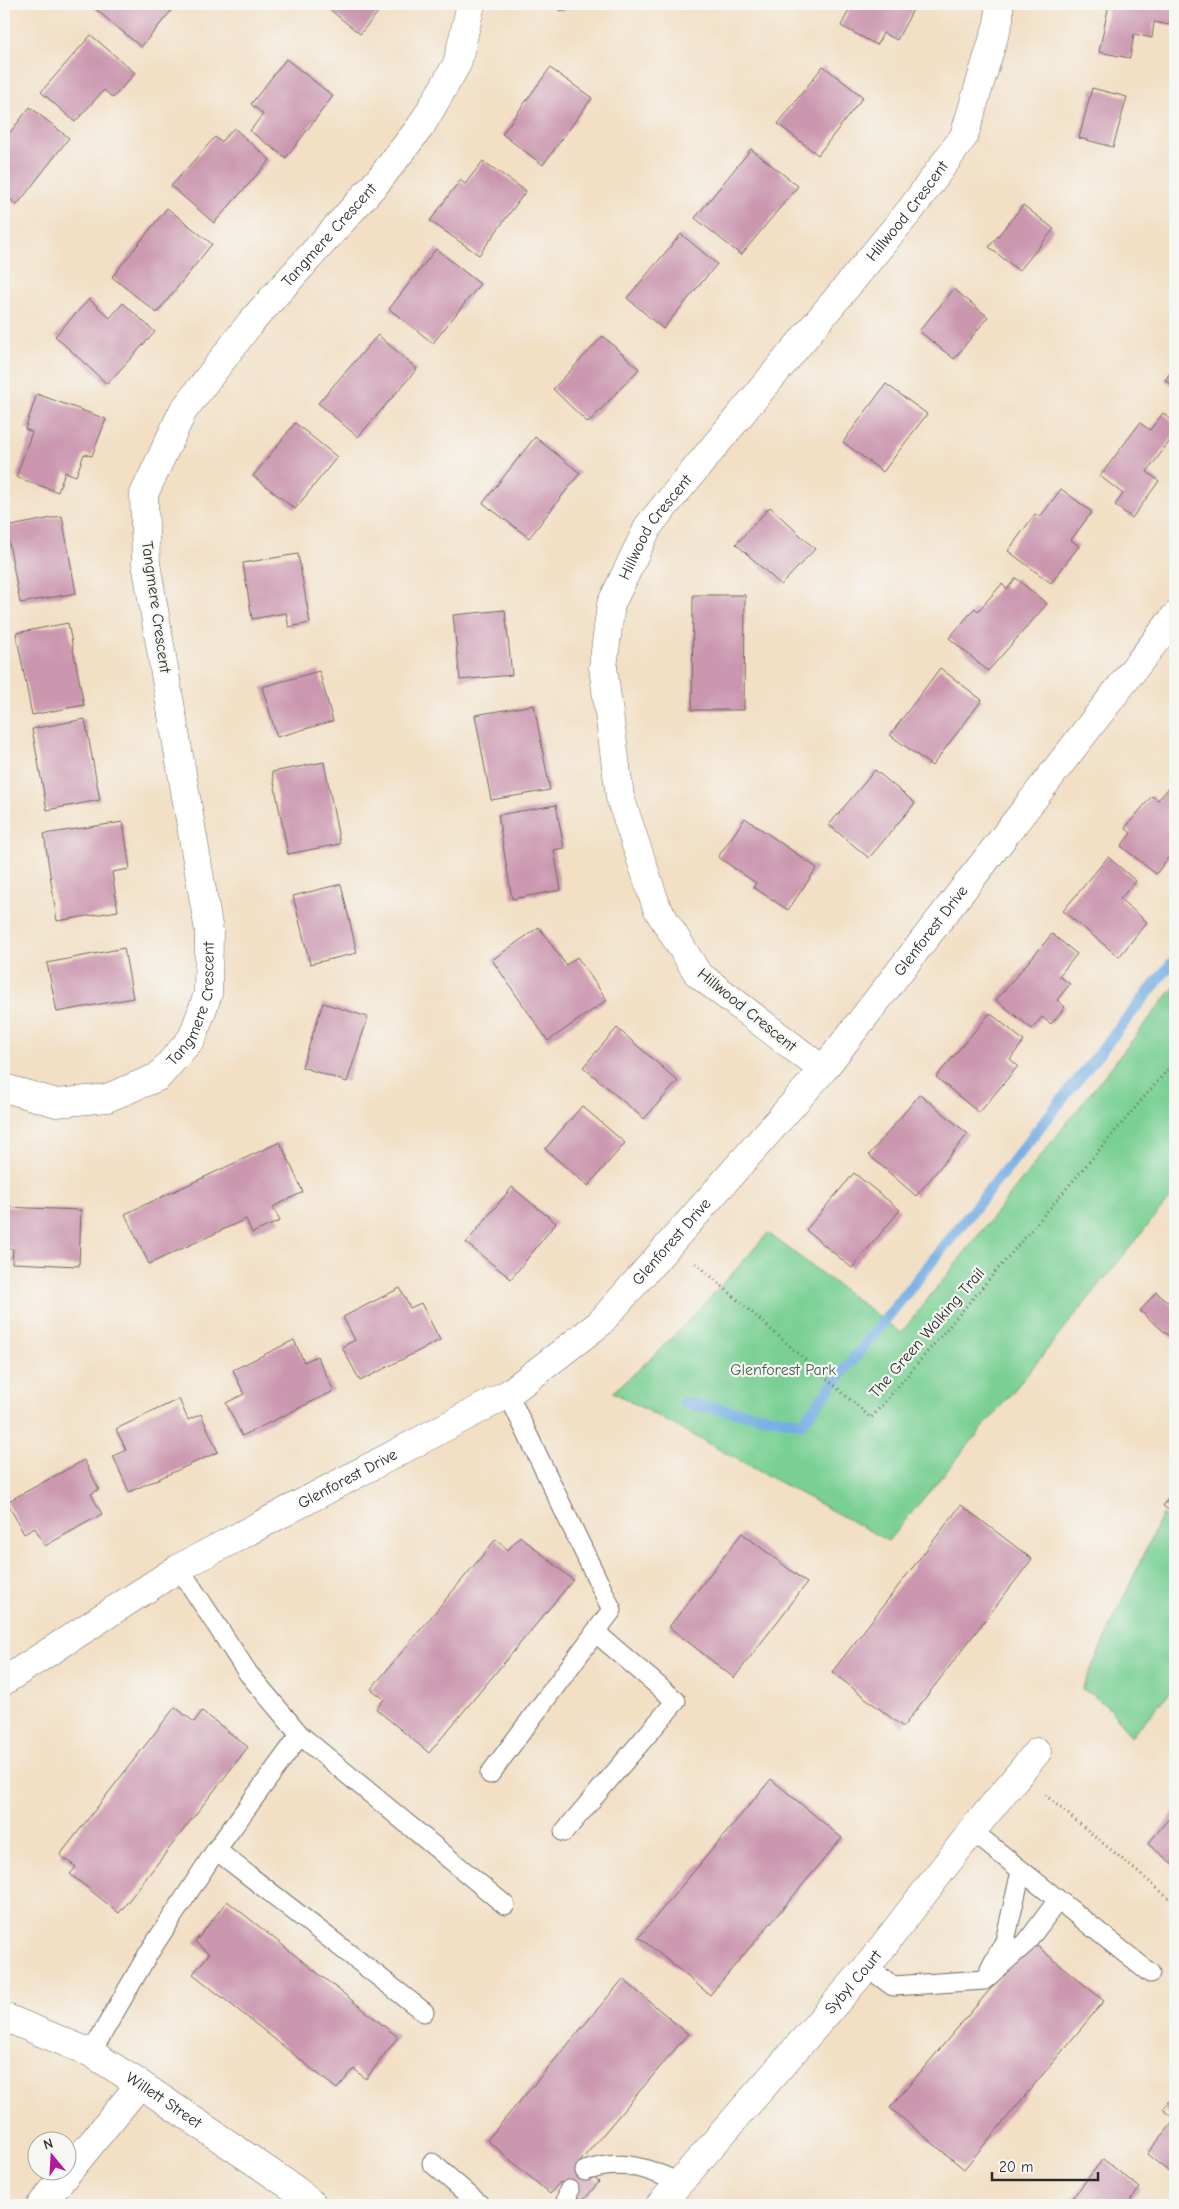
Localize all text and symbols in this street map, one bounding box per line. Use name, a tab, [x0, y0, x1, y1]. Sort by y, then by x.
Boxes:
street label: Hillwood Crescent	[863, 157, 952, 265]
street label: Tangmere Crescent	[278, 179, 381, 291]
street label: Hillwood Crescent	[615, 471, 696, 583]
street label: Tangmere Crescent	[138, 540, 174, 674]
street label: Glenforest Drive	[890, 882, 972, 980]
street label: Tangmere Crescent	[163, 941, 218, 1069]
street label: Hillwood Crescent	[694, 965, 800, 1056]
street label: Glenforest Drive	[629, 1195, 715, 1289]
street label: The Green Walking Trail	[866, 1264, 988, 1402]
park label: Glenforest Park	[730, 1361, 836, 1379]
street label: Glenforest Drive	[295, 1445, 400, 1512]
street label: Sybyl Court	[821, 1946, 886, 2018]
street label: Willett Street	[123, 2069, 205, 2132]
north arrow	[28, 2132, 78, 2182]
text: N	[41, 2135, 55, 2154]
scale bar	[992, 2149, 1098, 2181]
text: 20 m	[999, 2158, 1033, 2176]

